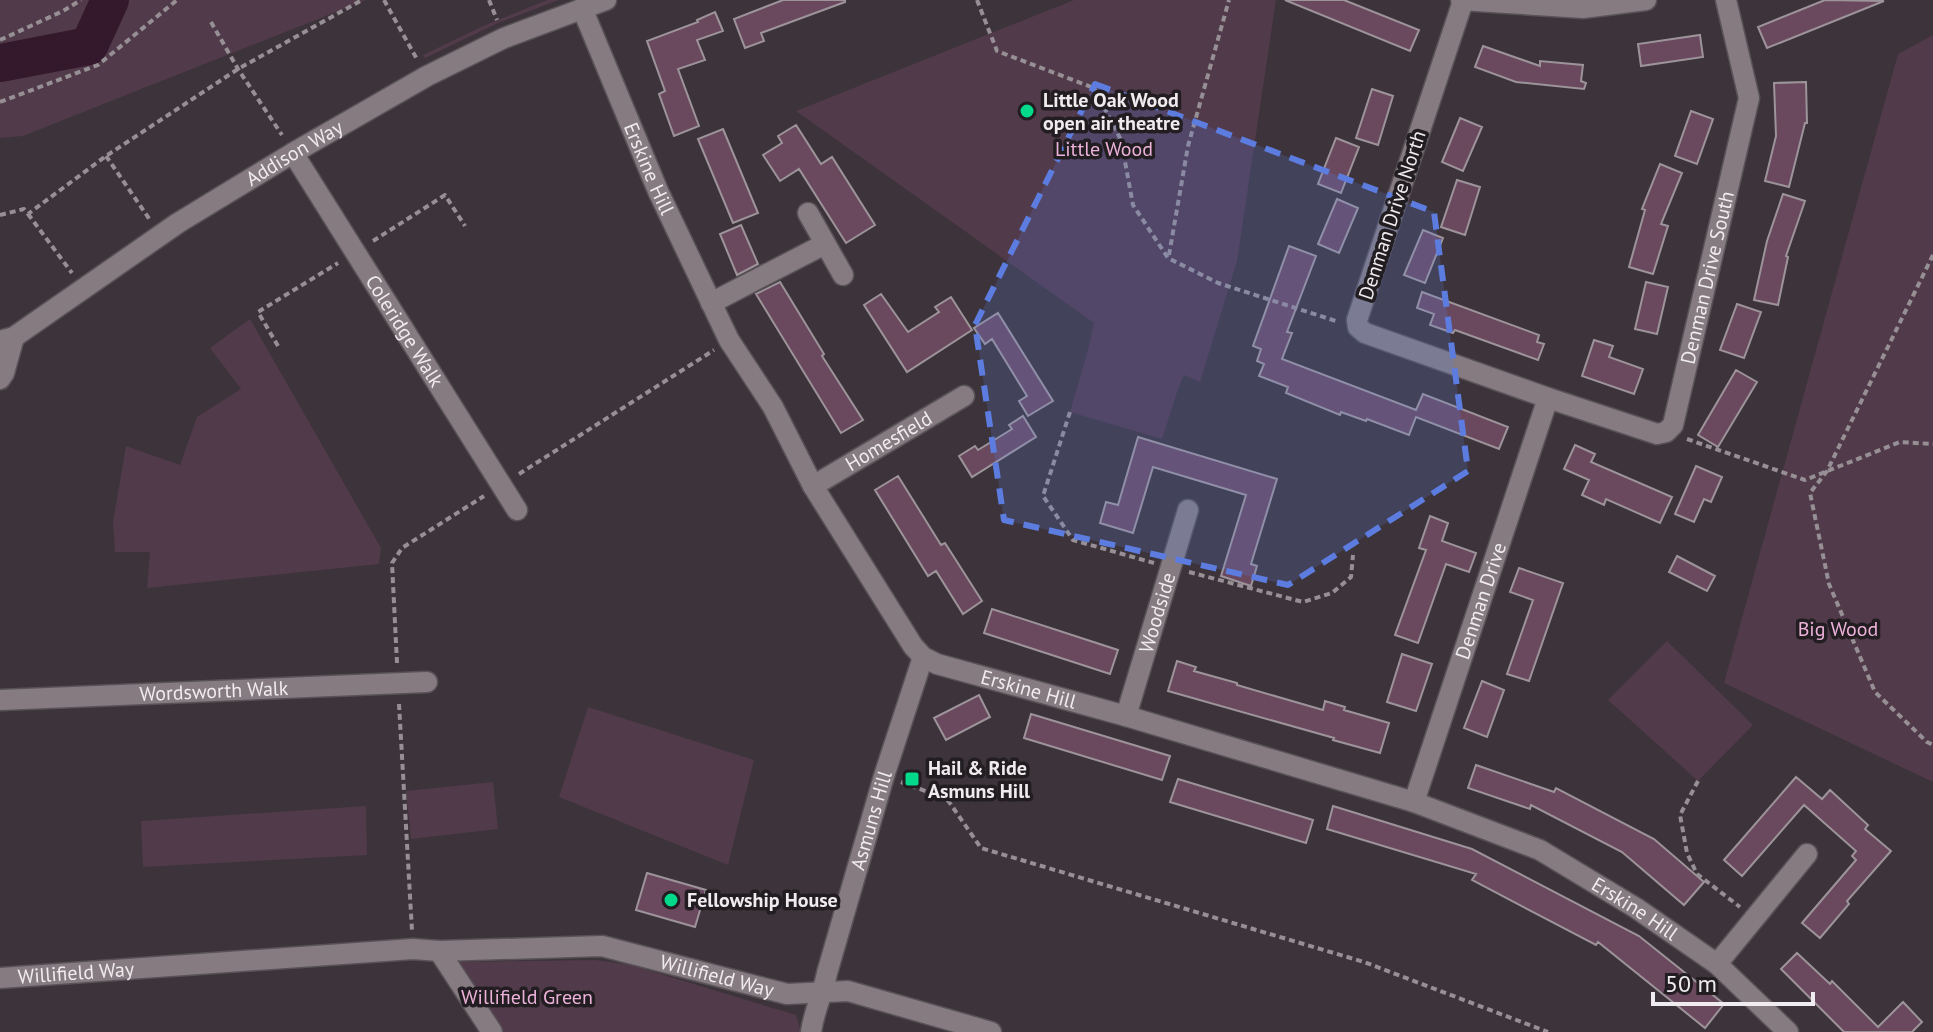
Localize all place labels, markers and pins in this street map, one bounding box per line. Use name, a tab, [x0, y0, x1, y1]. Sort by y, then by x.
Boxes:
place label: Little Oak Wood open air theatre	[1043, 87, 1180, 136]
marker: Little Oak Wood open air theatre	[1018, 102, 1036, 120]
place label: Hail & Ride Asmuns Hill	[928, 755, 1030, 804]
marker: Hail & Ride Asmuns Hill	[903, 770, 921, 788]
place label: Fellowship House	[687, 887, 838, 913]
marker: Fellowship House	[662, 891, 680, 909]

